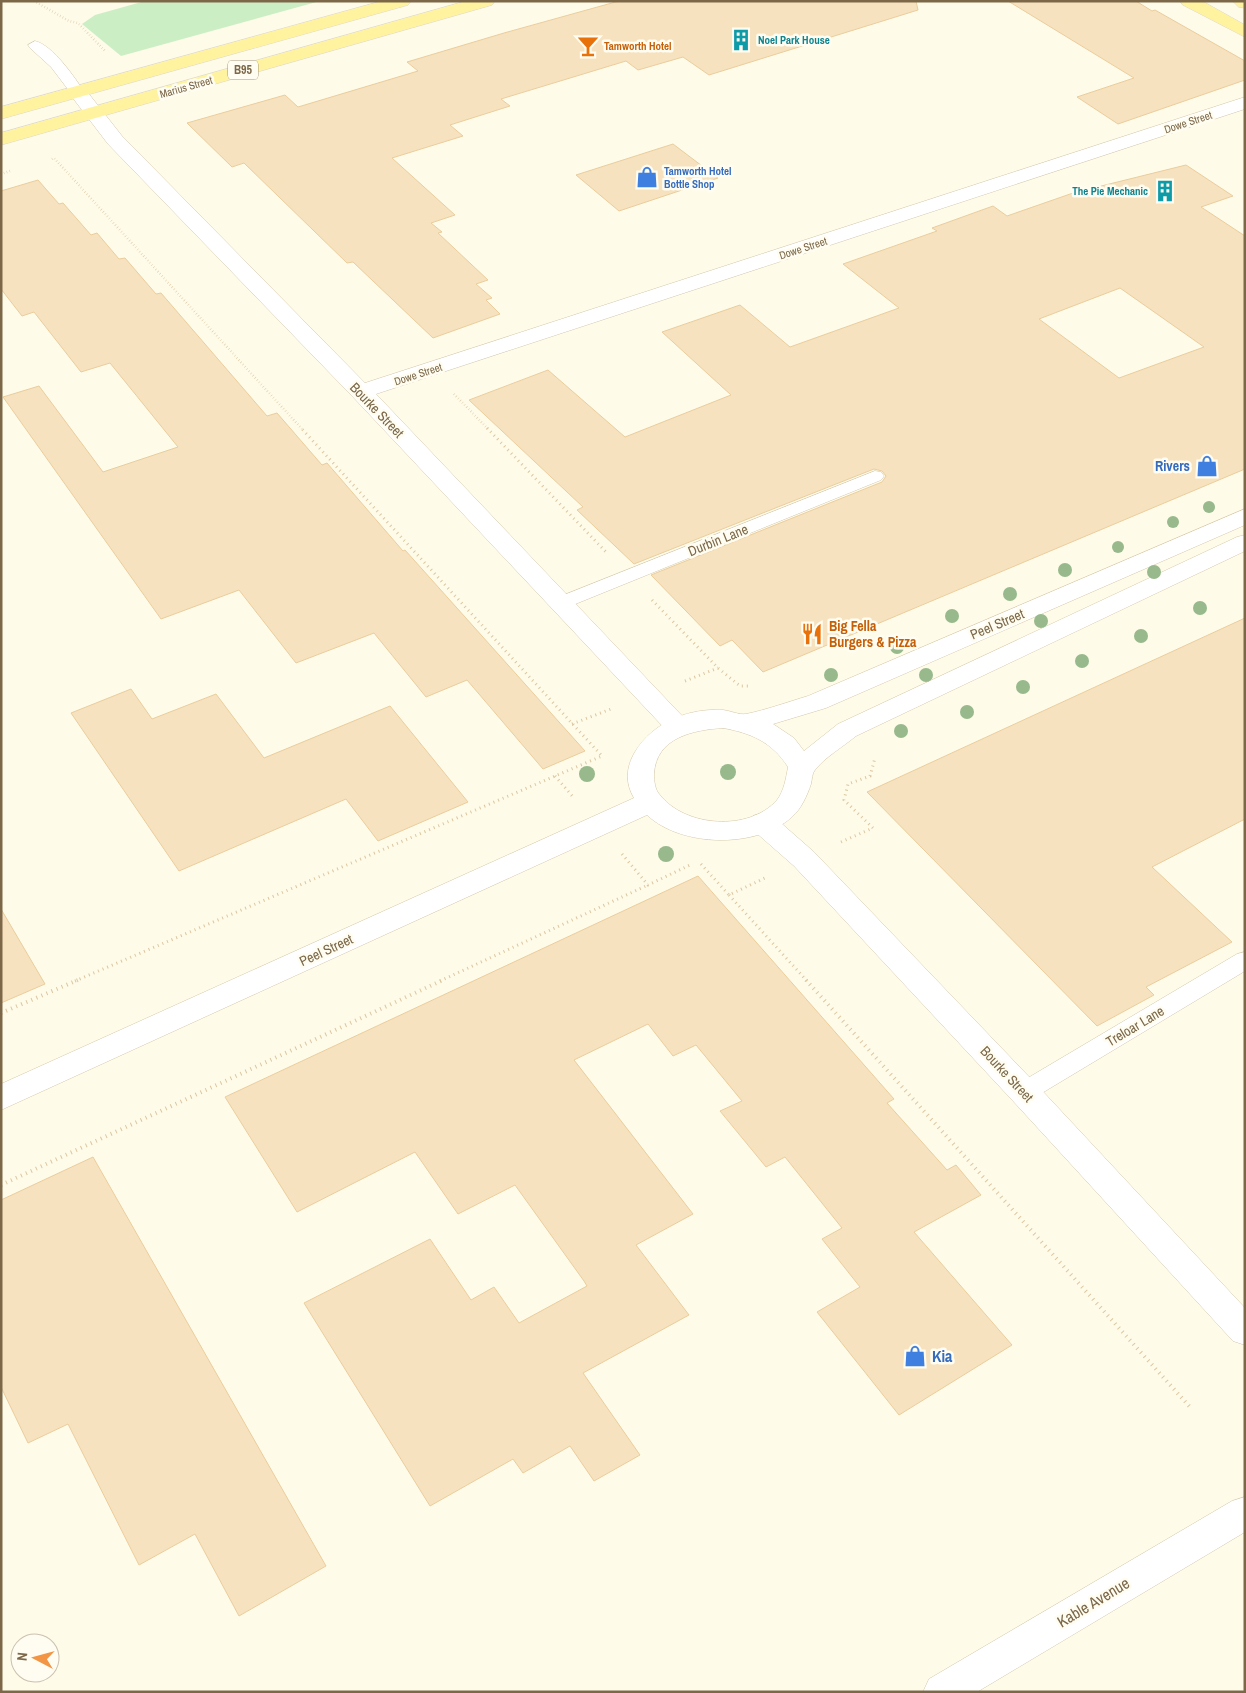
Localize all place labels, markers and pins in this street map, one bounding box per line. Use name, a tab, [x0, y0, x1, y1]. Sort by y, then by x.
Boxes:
building icon: Noel Park House	[728, 27, 754, 53]
bar icon: Tamworth Hotel	[575, 33, 601, 59]
place label: Noel Park House	[758, 33, 830, 47]
place label: Tamworth Hotel	[604, 39, 672, 53]
shop icon: Tamworth Hotel Bottle Shop	[634, 164, 660, 190]
place label: Tamworth Hotel Bottle Shop	[664, 164, 732, 191]
building icon: The Pie Mechanic	[1152, 178, 1178, 204]
place label: The Pie Mechanic	[1072, 184, 1148, 198]
shop icon: Rivers	[1194, 453, 1220, 479]
place label: Rivers	[1155, 457, 1190, 475]
place label: Big Fella Burgers & Pizza	[829, 617, 917, 651]
restaurant icon: Big Fella Burgers & Pizza	[799, 621, 825, 647]
shop icon: Kia	[902, 1343, 928, 1369]
place label: Kia	[932, 1345, 953, 1367]

